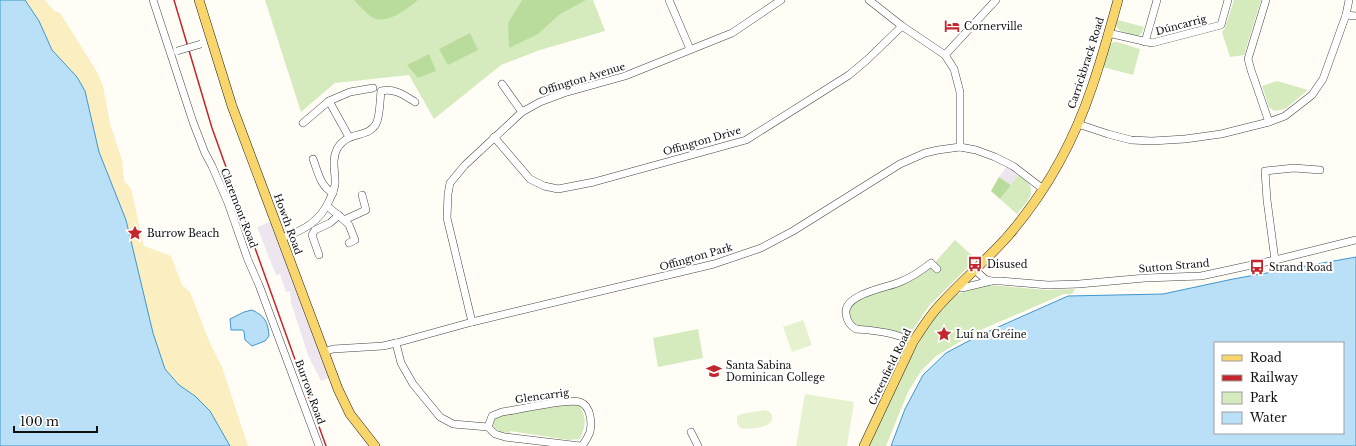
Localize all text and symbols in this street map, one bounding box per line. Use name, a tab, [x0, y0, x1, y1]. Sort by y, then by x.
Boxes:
street label: Dúncarrig	[1154, 12, 1209, 38]
street label: Carrickbrack Road	[1065, 15, 1107, 111]
hotel icon: Cornerville	[943, 17, 961, 35]
place label: Cornerville	[964, 20, 1023, 33]
street label: Offington Avenue	[537, 60, 627, 98]
street label: Offington Drive	[661, 124, 743, 158]
street label: Claremont Road	[218, 166, 260, 250]
street label: Howth Road	[271, 192, 305, 257]
place icon: Burrow Beach	[126, 224, 144, 242]
place label: Burrow Beach	[147, 227, 219, 240]
street label: Offington Park	[658, 240, 735, 274]
bus stop icon: Disused	[966, 255, 984, 273]
street label: Sutton Strand	[1138, 256, 1210, 276]
place label: Disused	[987, 258, 1028, 271]
bus stop icon: Strand Road	[1248, 258, 1266, 276]
place label: Strand Road	[1269, 261, 1333, 274]
place icon: Luí na Gréine	[935, 325, 953, 343]
street label: Greenfield Road	[866, 326, 914, 407]
place label: Luí na Gréine	[956, 328, 1027, 341]
legend	[1214, 342, 1344, 434]
text: Road	[1250, 350, 1282, 365]
street label: Burrow Road	[292, 358, 328, 426]
place label: Santa Sabina Dominican College	[726, 359, 825, 384]
school or university icon: Santa Sabina Dominican College	[705, 362, 723, 380]
text: Railway	[1250, 370, 1299, 385]
street label: Glencarrig	[514, 386, 571, 406]
text: Park	[1250, 390, 1278, 405]
scale bar	[14, 408, 97, 434]
text: Water	[1249, 410, 1287, 425]
text: 100 m	[20, 414, 59, 429]

